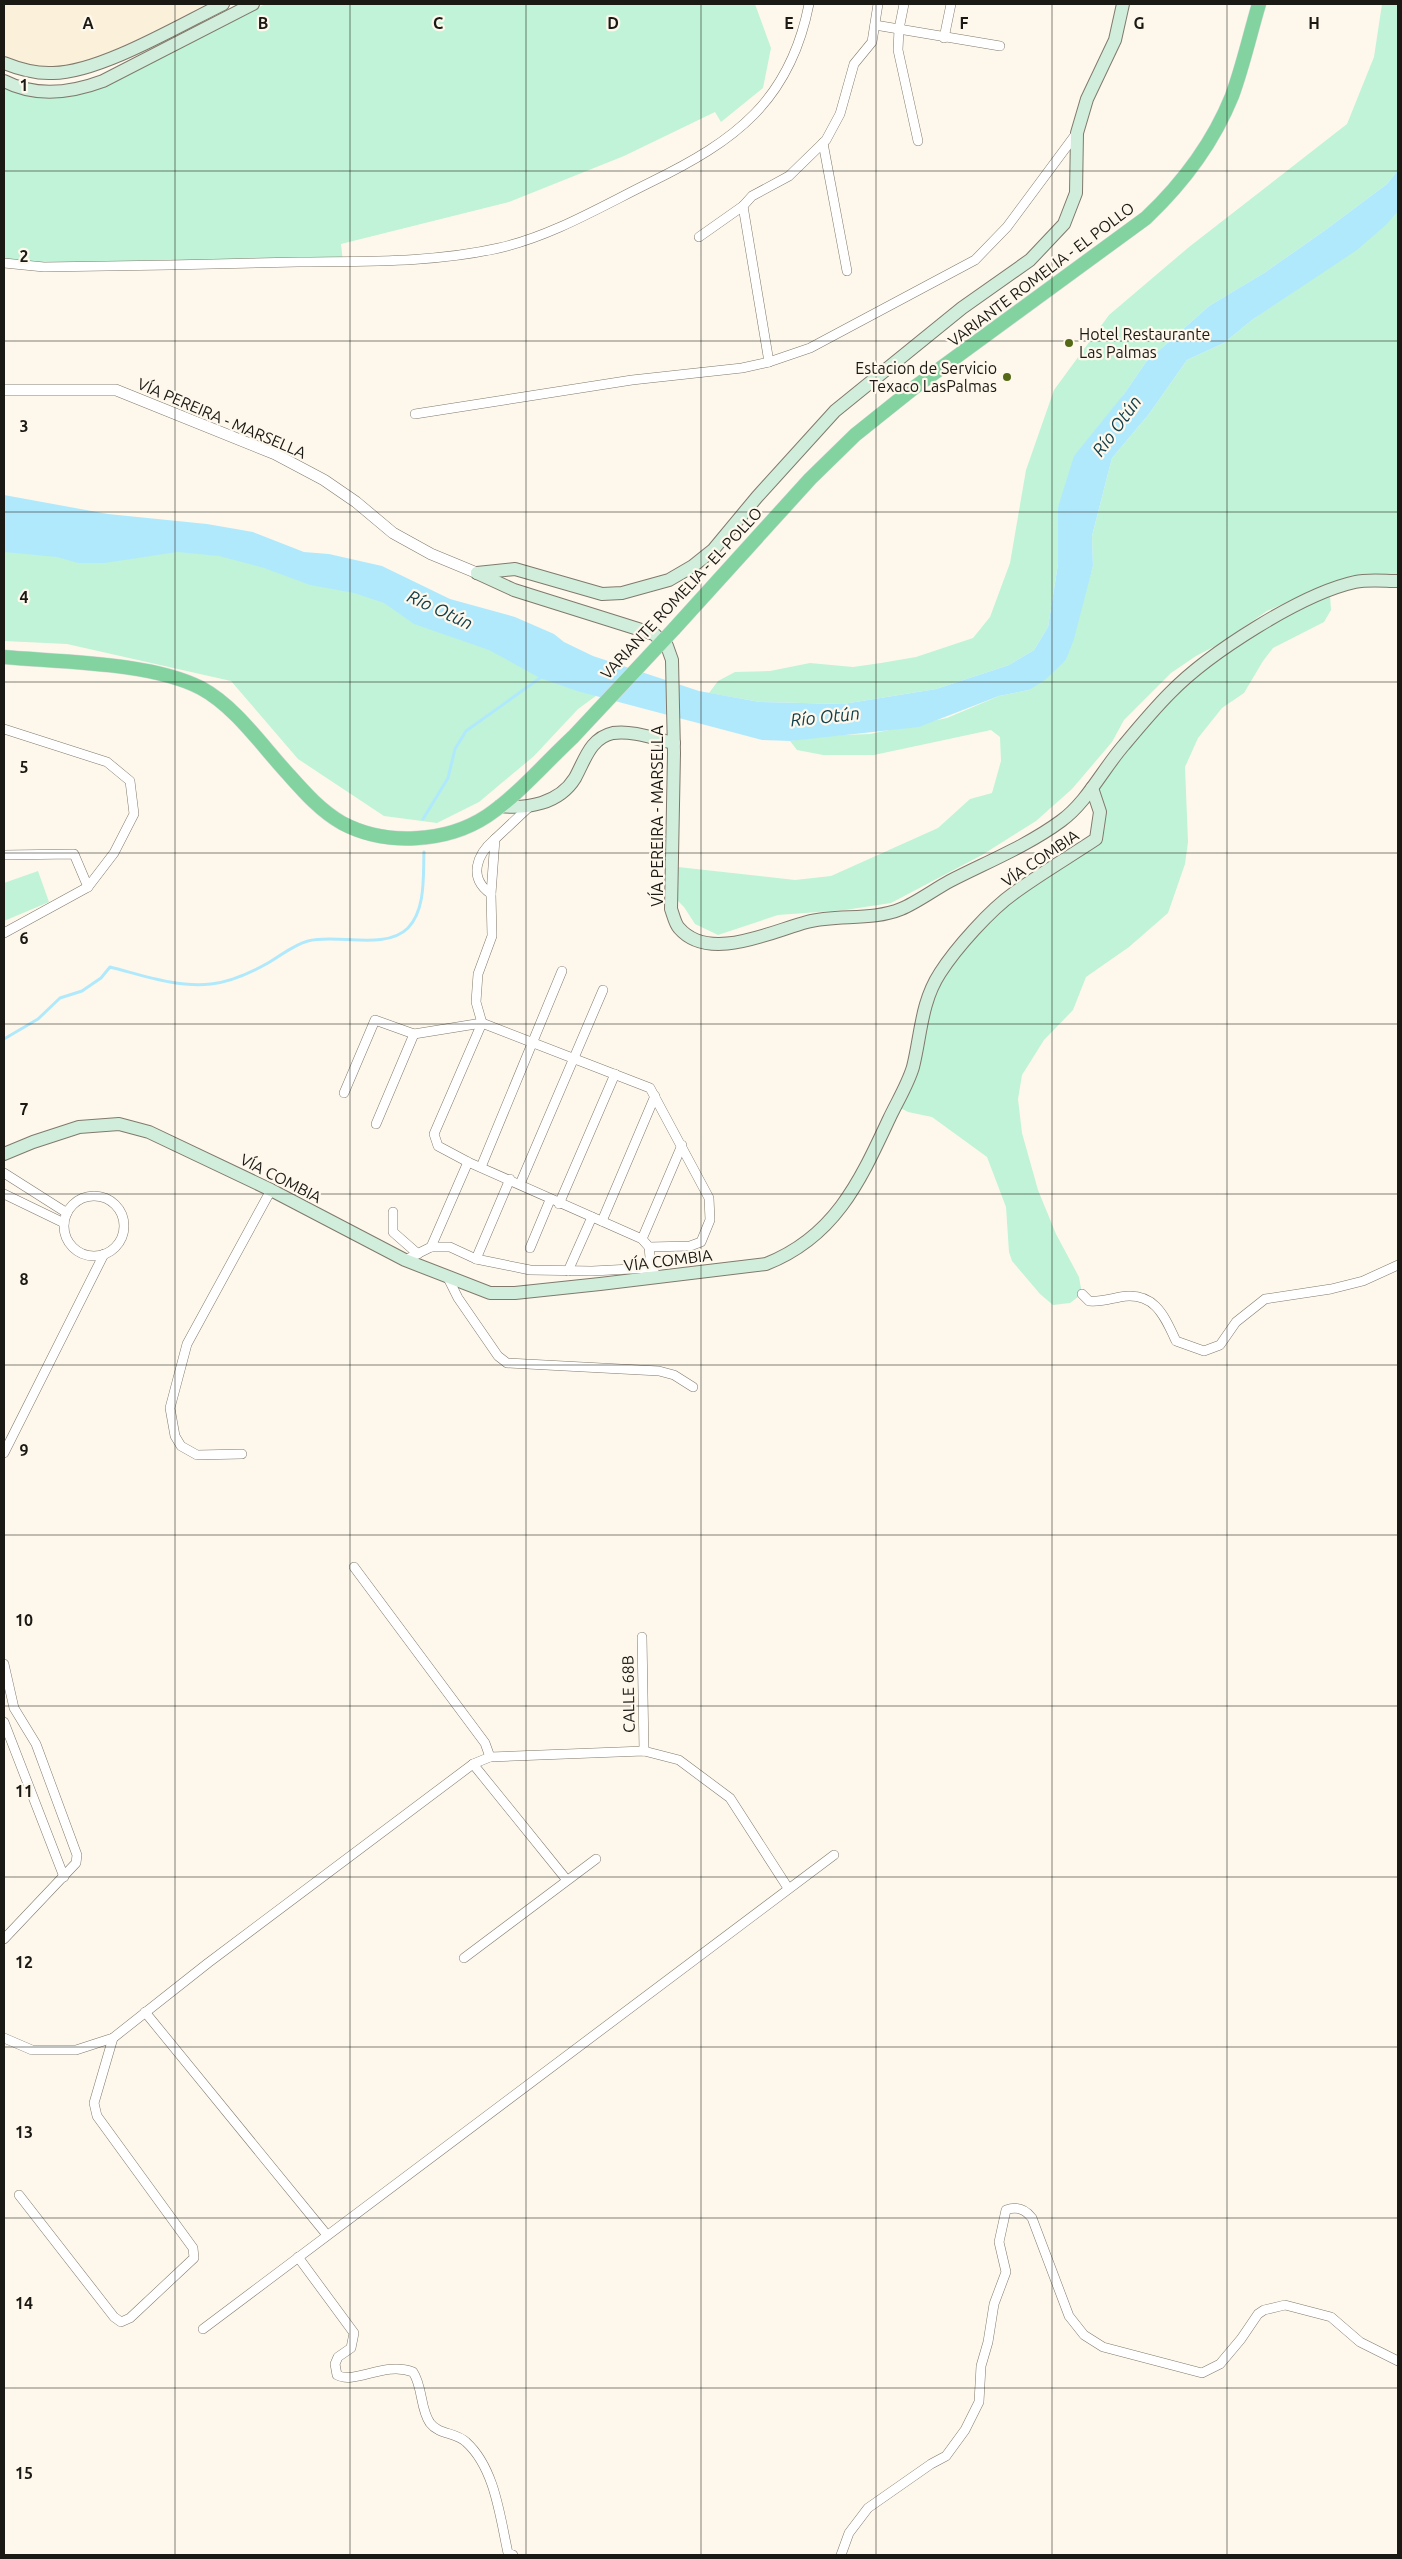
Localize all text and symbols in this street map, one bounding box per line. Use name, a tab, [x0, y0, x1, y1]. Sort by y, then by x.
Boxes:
text: A	[82, 14, 94, 32]
text: B	[258, 14, 268, 32]
text: C	[433, 14, 443, 32]
text: D	[607, 14, 619, 32]
text: E	[784, 14, 794, 32]
text: F	[960, 14, 969, 32]
text: G	[1133, 14, 1145, 32]
text: H	[1308, 14, 1320, 32]
text: 1	[19, 76, 29, 94]
street label: VARIANTE ROMELIA - EL POLLO	[945, 198, 1137, 350]
text: 2	[19, 247, 29, 265]
place label: Hotel Restaurante Las Palmas	[1079, 325, 1210, 361]
marker: Hotel Restaurante Las Palmas	[1063, 337, 1075, 349]
place label: Estacion de Servicio Texaco LasPalmas	[855, 359, 997, 395]
marker: Estacion de Servicio Texaco LasPalmas	[1001, 371, 1013, 383]
street label: VÍA PEREIRA - MARSELLA	[135, 372, 310, 462]
water label: Río Otún	[1088, 391, 1145, 460]
text: 3	[19, 417, 29, 435]
street label: VARIANTE ROMELIA - EL POLLO	[597, 503, 765, 683]
water label: Río Otún	[405, 585, 476, 633]
text: 4	[19, 588, 29, 606]
water label: Río Otún	[789, 702, 861, 730]
street label: VÍA PEREIRA - MARSELLA	[646, 725, 666, 907]
text: 5	[19, 758, 29, 776]
street label: VÍA COMBIA	[997, 824, 1082, 890]
text: 6	[19, 929, 29, 947]
text: 7	[19, 1100, 29, 1118]
street label: VÍA COMBIA	[237, 1148, 326, 1206]
street label: VÍA COMBIA	[623, 1244, 714, 1274]
text: 8	[19, 1270, 29, 1288]
text: 9	[19, 1441, 29, 1459]
text: 10	[15, 1611, 33, 1629]
street label: CALLE 68B	[618, 1655, 638, 1733]
text: 11	[15, 1782, 33, 1800]
text: 12	[15, 1953, 33, 1971]
text: 13	[15, 2123, 33, 2141]
text: 14	[15, 2294, 33, 2312]
text: 15	[15, 2464, 33, 2482]

